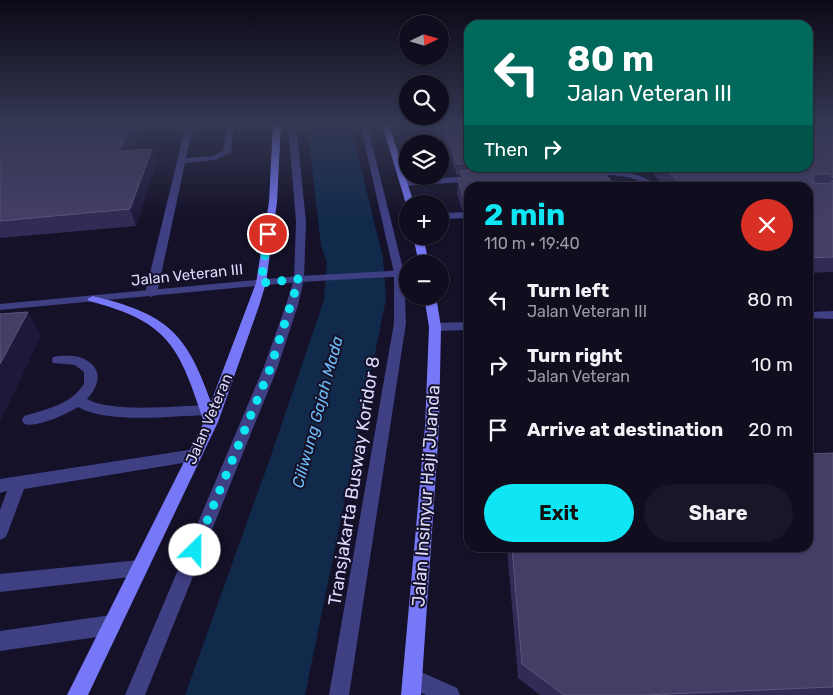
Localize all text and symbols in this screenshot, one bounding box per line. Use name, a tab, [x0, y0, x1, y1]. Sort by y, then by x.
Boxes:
north arrow	[399, 15, 449, 65]
map controls	[399, 15, 449, 305]
text: 80 m	[567, 38, 654, 80]
icon: left	[484, 40, 549, 105]
button: search	[399, 75, 449, 125]
text: Jalan Veteran III	[567, 80, 732, 107]
button: layers	[399, 135, 449, 185]
icon: right	[538, 135, 566, 163]
text: Then	[484, 138, 528, 161]
button: +	[399, 195, 449, 245]
text: 2 min	[484, 197, 565, 233]
button: close	[741, 199, 793, 251]
pin	[247, 213, 289, 255]
icon: arrive	[254, 220, 282, 248]
text: 110 m · 19:40	[484, 234, 580, 253]
button: −	[399, 255, 449, 305]
street label: Jalan Veteran III	[130, 260, 244, 290]
text: Turn left	[527, 279, 609, 302]
icon: left	[484, 286, 512, 314]
text: 80 m	[747, 288, 793, 311]
text: Jalan Veteran III	[527, 302, 647, 321]
water label: Ciliwung Gajah Mada	[288, 334, 347, 490]
text: Turn right	[527, 344, 622, 367]
icon: right	[484, 351, 512, 379]
text: 10 m	[751, 353, 793, 376]
street label: Transjakarta Busway Koridor 8	[323, 355, 385, 607]
text: Jalan Veteran	[527, 367, 630, 386]
street label: Jalan Veteran	[182, 371, 236, 467]
street label: Jalan Insinyur Haji Juanda	[407, 384, 445, 608]
icon: arrive	[484, 416, 512, 444]
text: Arrive at destination	[527, 418, 723, 441]
text: 20 m	[748, 418, 793, 441]
button: Exit	[484, 484, 634, 542]
button: Share	[644, 484, 793, 542]
position arrow	[168, 523, 220, 575]

